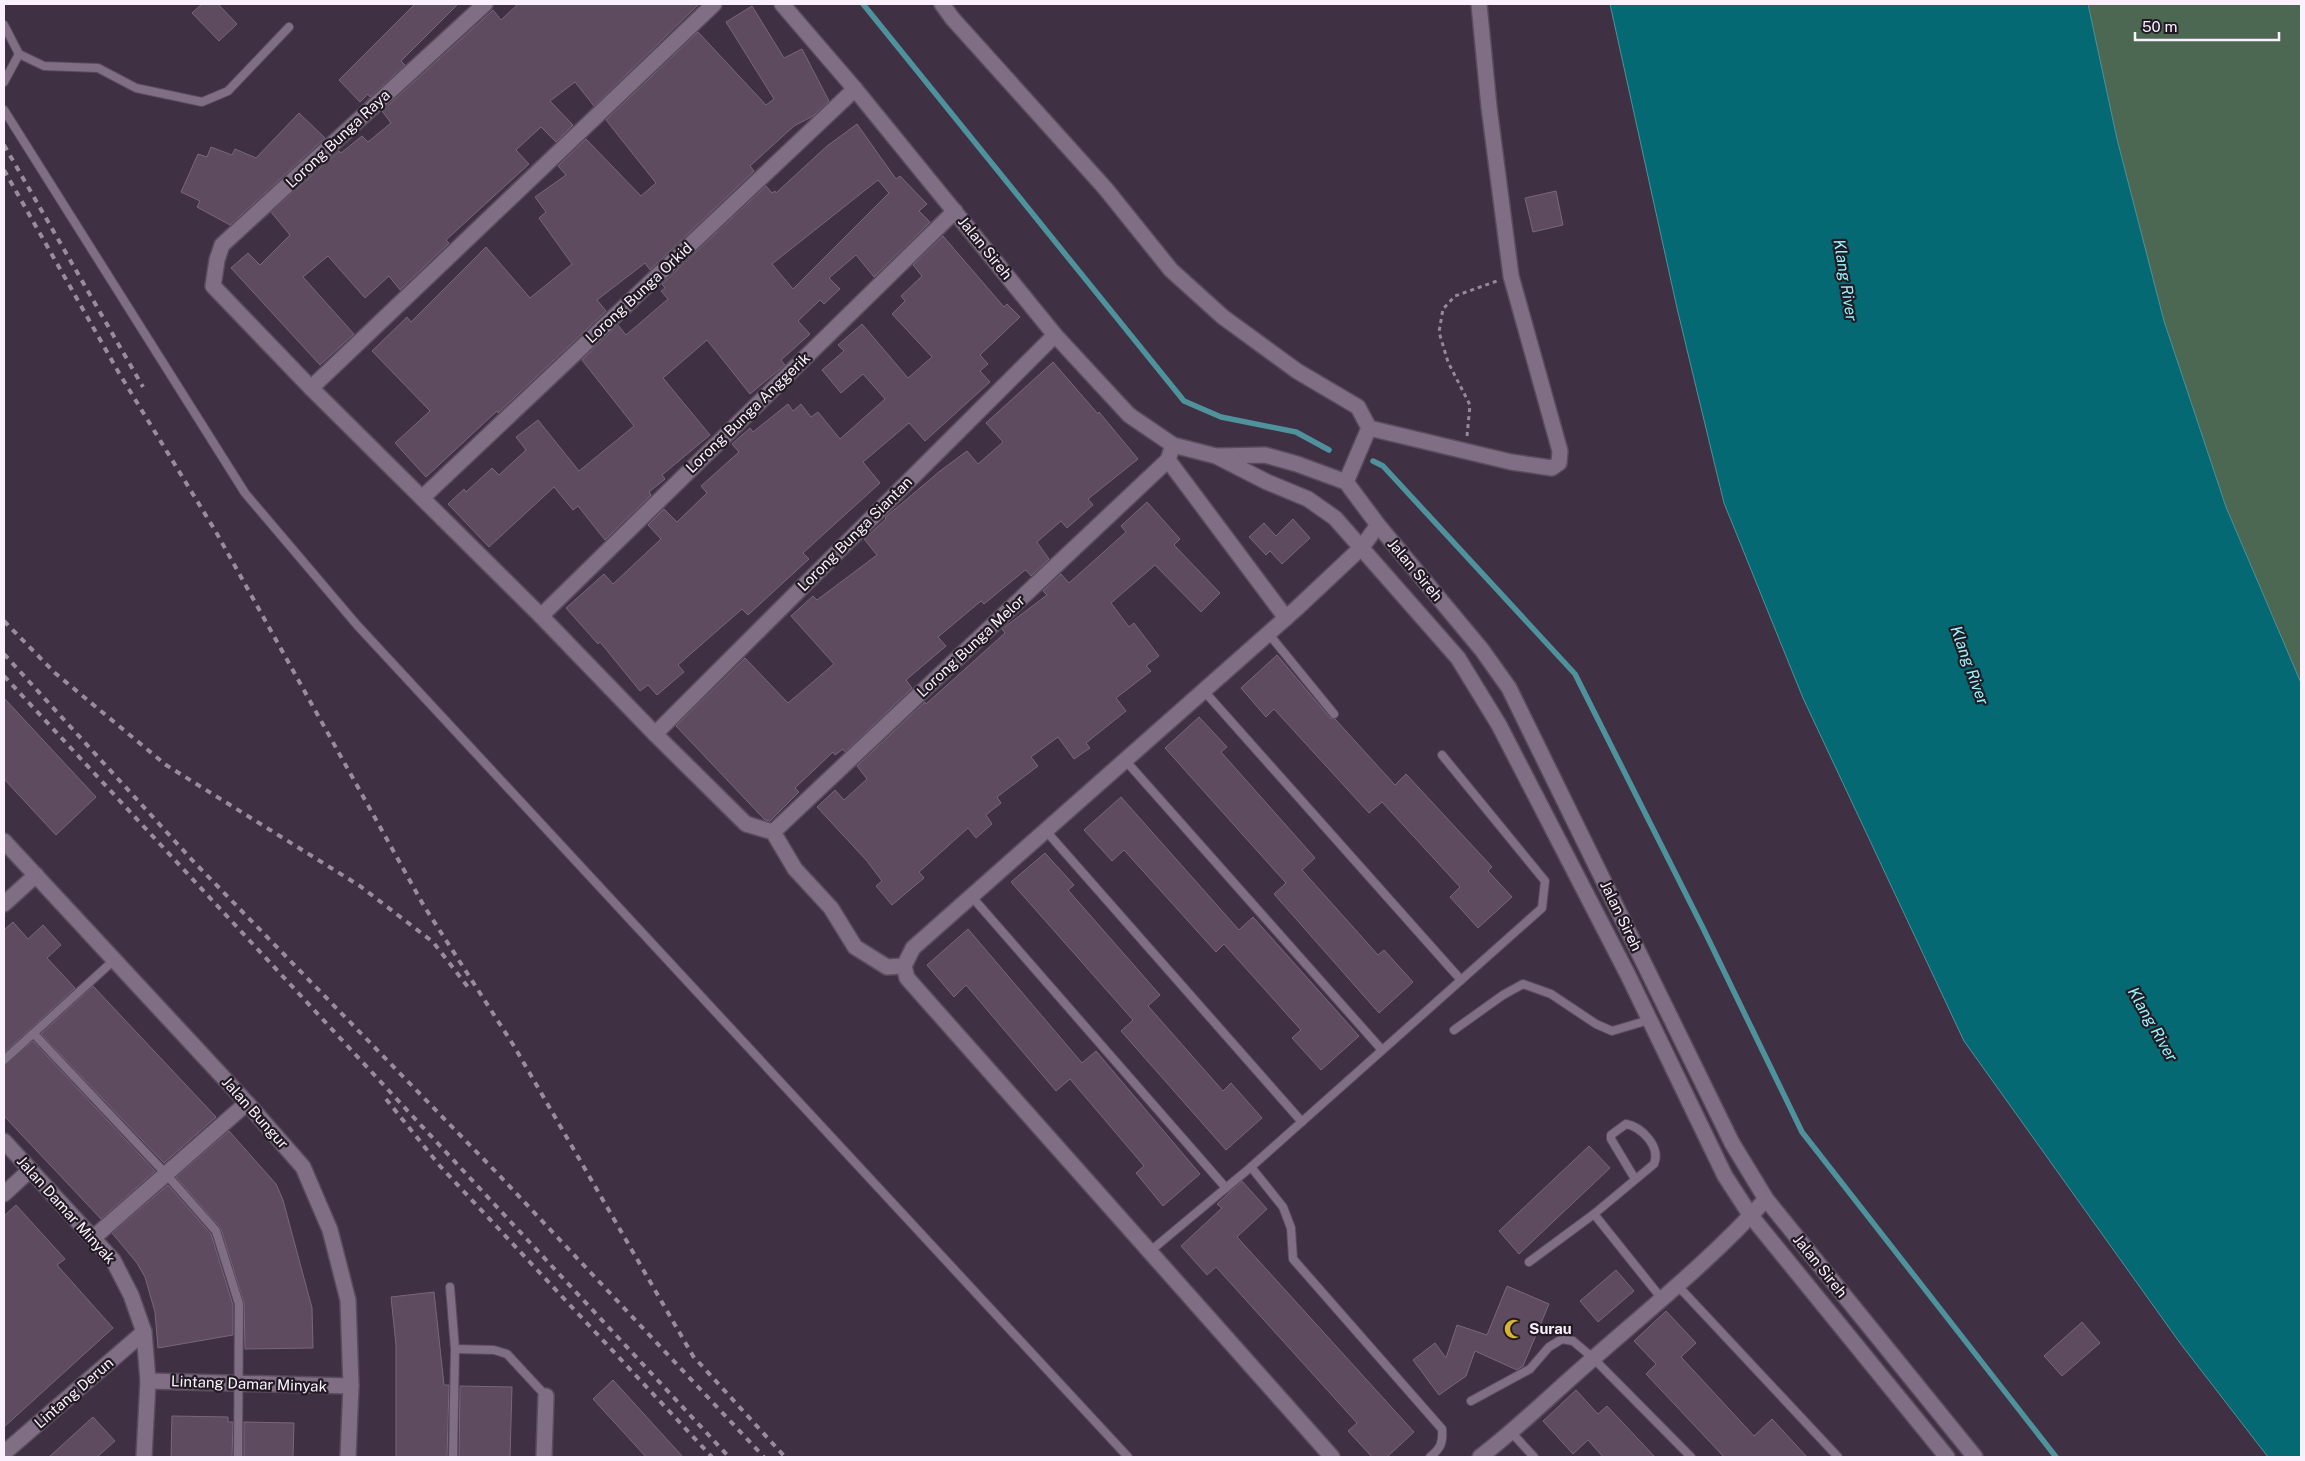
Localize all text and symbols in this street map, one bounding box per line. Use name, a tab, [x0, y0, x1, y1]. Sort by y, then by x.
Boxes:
scale bar	[2135, 10, 2279, 42]
text: 50 m	[2142, 18, 2177, 35]
street label: Lorong Bunga Raya	[282, 86, 393, 191]
street label: Jalan Sireh	[955, 213, 1016, 283]
water label: Klang River	[1830, 238, 1861, 323]
street label: Lorong Bunga Orkid	[582, 239, 695, 346]
street label: Lorong Bunga Anggerik	[682, 349, 813, 476]
street label: Lorong Bunga Siantan	[794, 473, 915, 594]
street label: Jalan Sireh	[1384, 535, 1446, 604]
street label: Lorong Bunga Melor	[913, 591, 1028, 700]
water label: Klang River	[1946, 623, 1993, 708]
street label: Jalan Sireh	[1597, 878, 1646, 954]
water label: Klang River	[2124, 984, 2182, 1066]
street label: Jalan Bungur	[219, 1073, 292, 1152]
street label: Jalan Damar Minyak	[14, 1152, 119, 1267]
street label: Jalan Sireh	[1790, 1231, 1851, 1301]
mosque icon: Surau	[1503, 1318, 1525, 1340]
place label: Surau	[1529, 1320, 1572, 1337]
street label: Lintang Derun	[31, 1354, 117, 1431]
street label: Lintang Damar Minyak	[171, 1372, 327, 1395]

